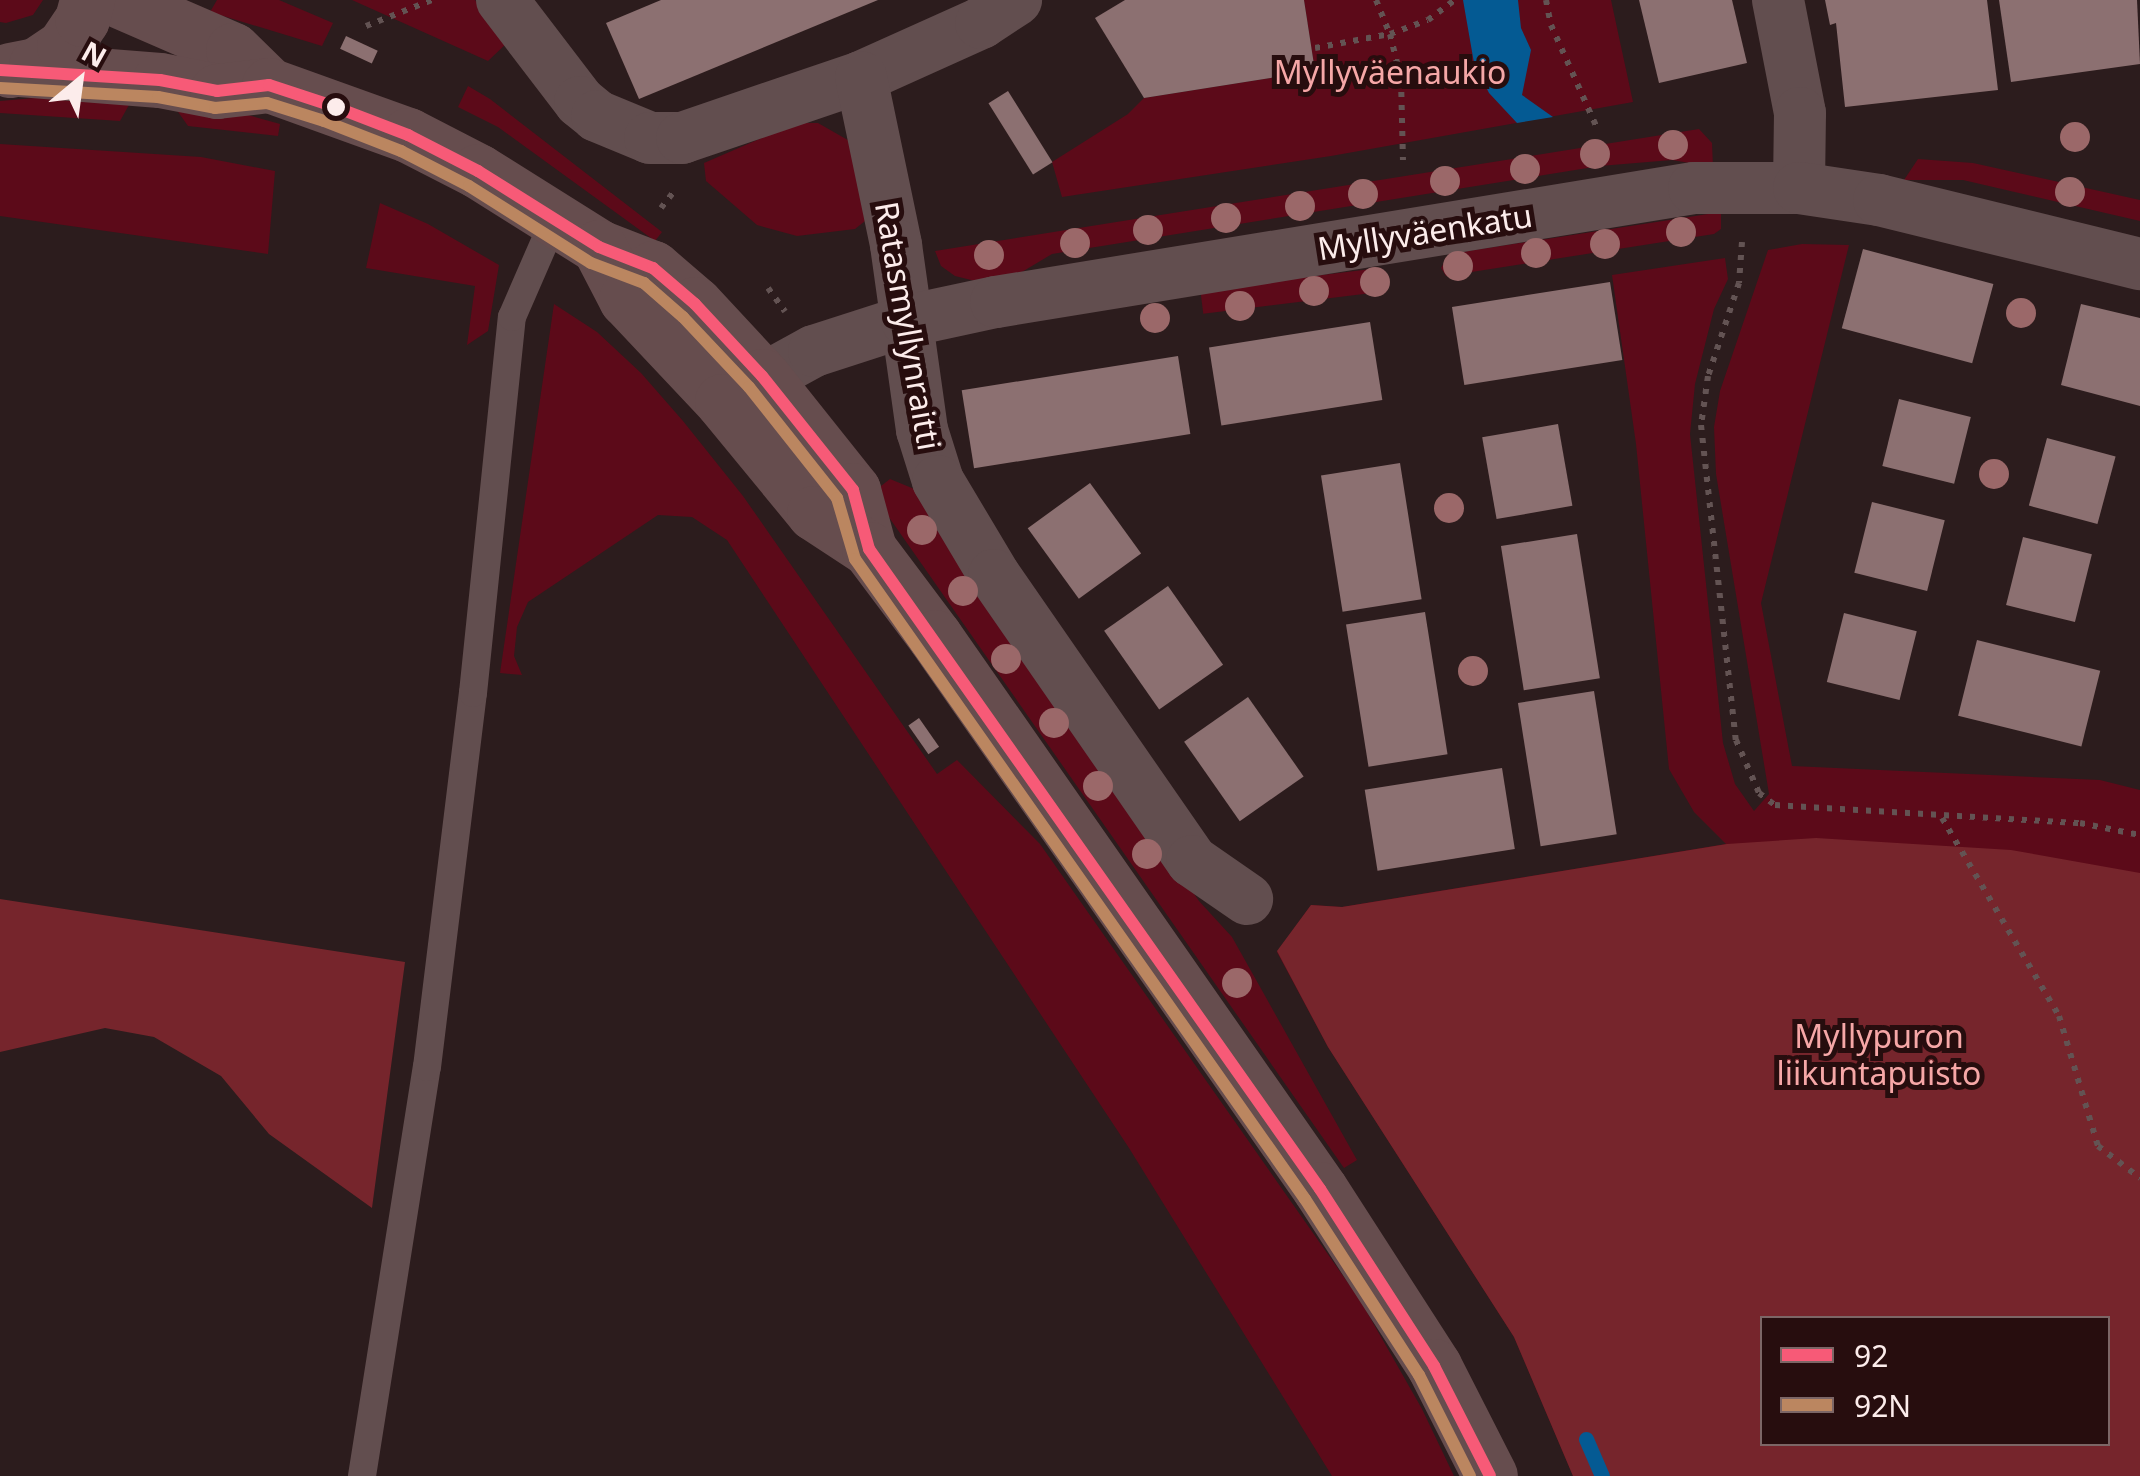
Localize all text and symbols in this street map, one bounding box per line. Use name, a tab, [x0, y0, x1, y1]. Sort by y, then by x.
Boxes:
north arrow	[30, 30, 130, 130]
text: N	[75, 32, 114, 76]
park label: Myllyväenaukio	[1274, 53, 1506, 91]
unlabelled marker	[326, 97, 346, 117]
street label: Myllyväenkatu	[1315, 196, 1535, 268]
street label: Ratasmyllynraitti	[867, 199, 949, 453]
park label: Myllypuron liikuntapuisto	[1777, 1018, 1981, 1093]
legend	[1760, 1316, 2110, 1446]
text: 92	[1854, 1335, 1888, 1376]
text: 92N	[1854, 1385, 1911, 1426]

